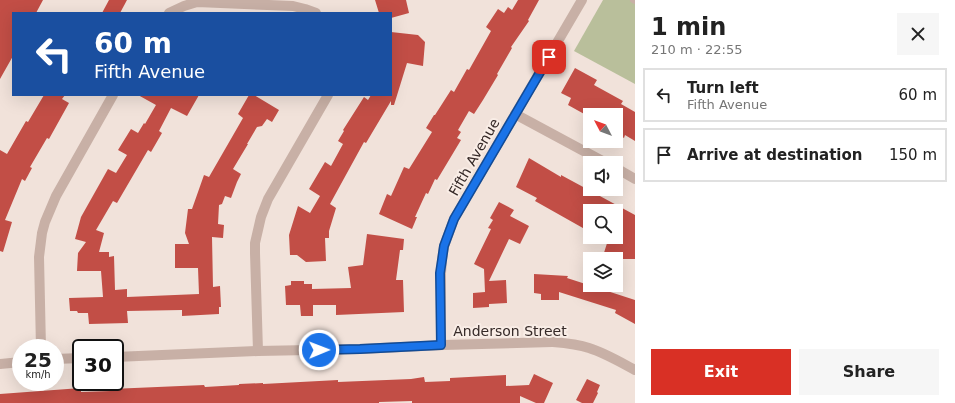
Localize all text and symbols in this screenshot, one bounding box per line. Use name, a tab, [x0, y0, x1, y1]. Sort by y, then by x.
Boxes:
text: 1 min	[651, 13, 726, 41]
button: close	[897, 13, 939, 55]
text: 60 m	[94, 27, 172, 60]
icon: left	[28, 28, 80, 80]
pin	[532, 40, 566, 74]
text: 210 m · 22:55	[651, 42, 742, 57]
icon: arrive	[538, 46, 560, 68]
text: Fifth Avenue	[94, 61, 205, 82]
text: Turn left	[687, 79, 759, 97]
icon: left	[653, 84, 675, 106]
text: 60 m	[899, 86, 937, 104]
text: Fifth Avenue	[687, 97, 767, 112]
north arrow	[583, 108, 623, 148]
map controls	[583, 108, 623, 292]
street label: Fifth Avenue	[445, 116, 503, 198]
icon: arrive	[653, 144, 675, 166]
text: Arrive at destination	[687, 146, 862, 164]
text: 150 m	[889, 146, 937, 164]
button: sound	[583, 156, 623, 196]
button: search	[583, 204, 623, 244]
button: layers	[583, 252, 623, 292]
street label: Anderson Street	[453, 323, 567, 339]
position arrow	[298, 329, 340, 371]
speed limit sign: 30	[72, 339, 124, 391]
text: 25	[24, 348, 52, 372]
button: Exit	[651, 349, 791, 395]
button: Share	[799, 349, 939, 395]
text: km/h	[25, 369, 51, 380]

